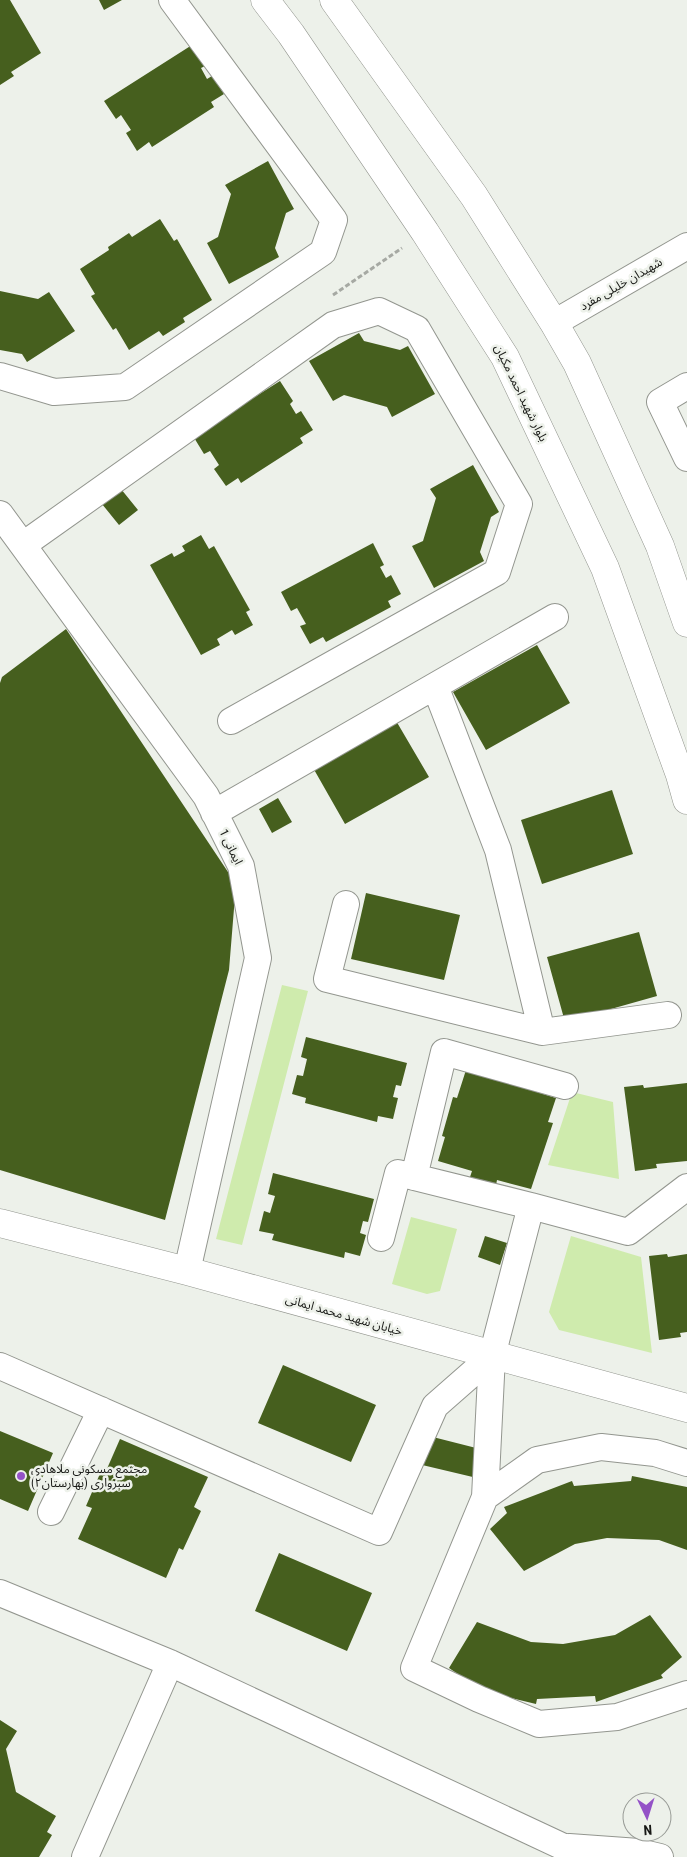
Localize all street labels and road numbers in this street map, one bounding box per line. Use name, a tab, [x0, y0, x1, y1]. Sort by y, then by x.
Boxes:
street label: شهیدان خلیلی مفرد	[577, 255, 665, 313]
street label: بلوار شهید احمد مکیان	[491, 342, 551, 444]
street label: ایمانی 1	[216, 827, 246, 867]
street label: خیابان شهید محمد ایمانی	[284, 1292, 404, 1338]

